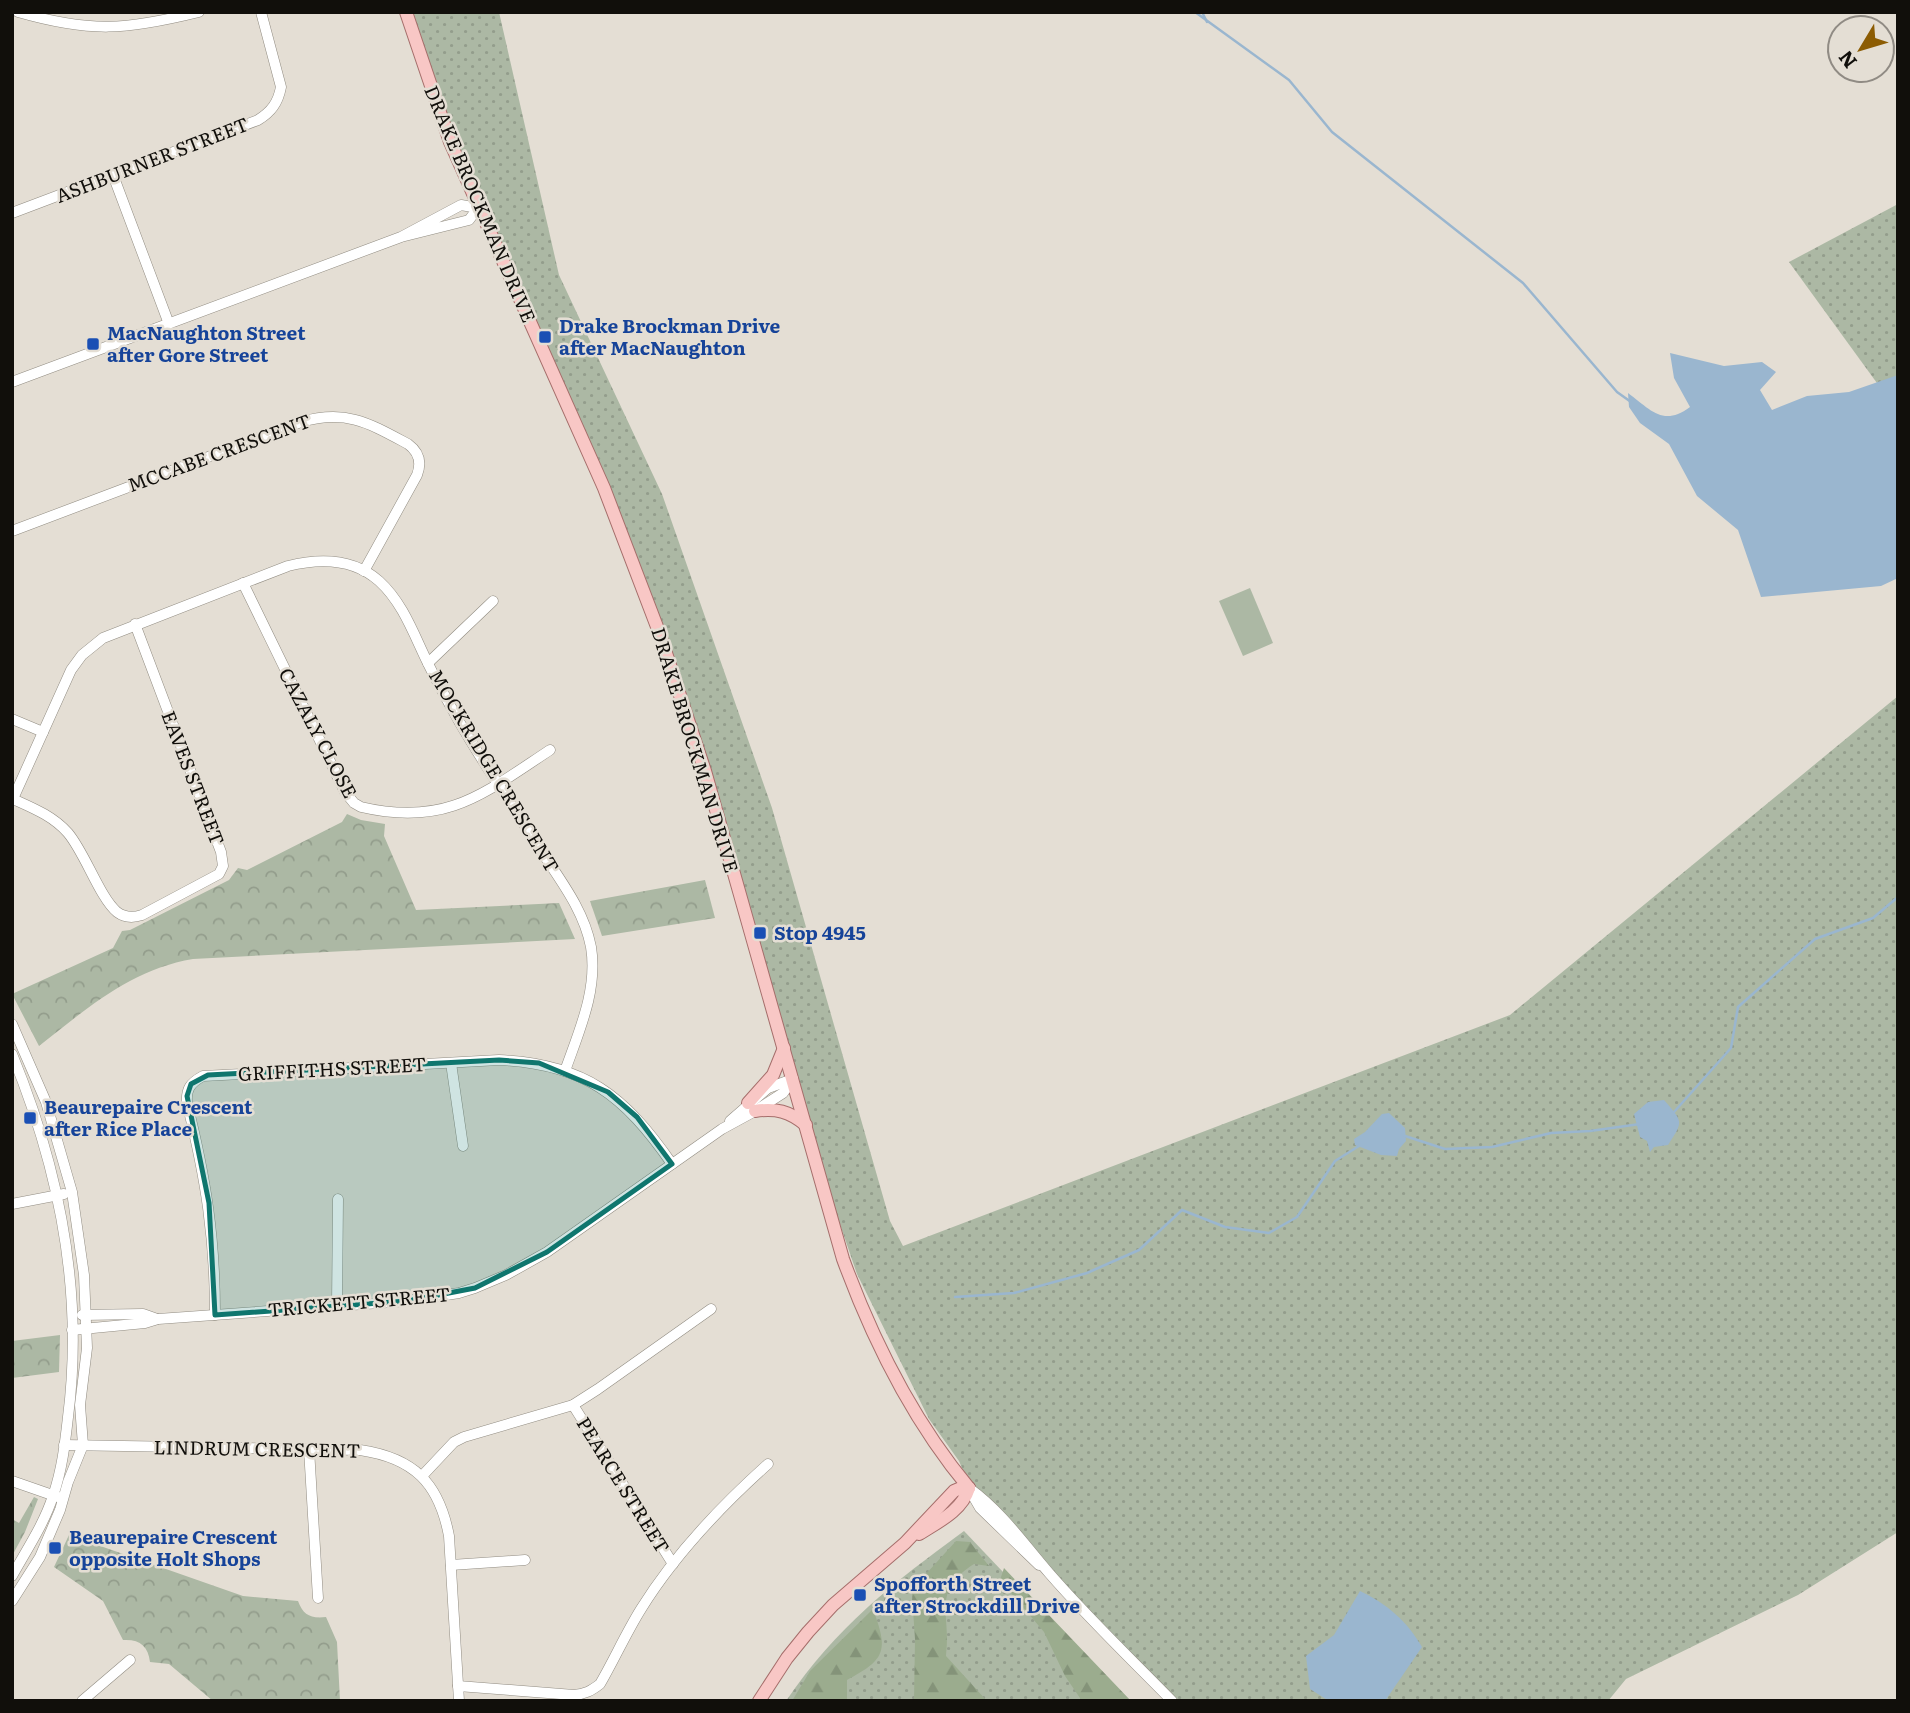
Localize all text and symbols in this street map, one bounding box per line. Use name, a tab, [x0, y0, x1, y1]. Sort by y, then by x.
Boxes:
north arrow	[1826, 14, 1896, 84]
text: N	[1831, 45, 1863, 75]
street label: DRAKE BROCKMAN DRIVE	[418, 81, 544, 327]
street label: ASHBURNER STREET	[51, 109, 252, 209]
place label: Drake Brockman Drive after MacNaughton	[559, 311, 781, 361]
place label: MacNaughton Street after Gore Street	[107, 318, 306, 368]
marker: Drake Brockman Drive after MacNaughton	[537, 329, 553, 345]
marker: MacNaughton Street after Gore Street	[85, 336, 101, 352]
street label: MCCABE CRESCENT	[123, 406, 314, 498]
street label: DRAKE BROCKMAN DRIVE	[645, 624, 747, 876]
street label: CAZALY CLOSE	[273, 662, 365, 803]
street label: MOCKRIDGE CRESCENT	[423, 664, 567, 877]
street label: EAVES STREET	[155, 706, 232, 849]
place label: Stop 4945	[774, 918, 866, 946]
marker: Stop 4945	[752, 925, 768, 941]
street label: GRIFFITHS STREET	[237, 1049, 427, 1087]
place label: Beaurepaire Crescent after Rice Place	[44, 1092, 253, 1142]
marker: Beaurepaire Crescent after Rice Place	[22, 1110, 38, 1126]
street label: TRICKETT STREET	[267, 1279, 451, 1323]
street label: PEARCE STREET	[571, 1411, 677, 1558]
street label: LINDRUM CRESCENT	[153, 1432, 361, 1464]
place label: Beaurepaire Crescent opposite Holt Shops	[69, 1522, 278, 1572]
marker: Beaurepaire Crescent opposite Holt Shops	[47, 1540, 63, 1556]
place label: Spofforth Street after Strockdill Drive	[874, 1569, 1080, 1619]
marker: Spofforth Street after Strockdill Drive	[852, 1587, 868, 1603]

